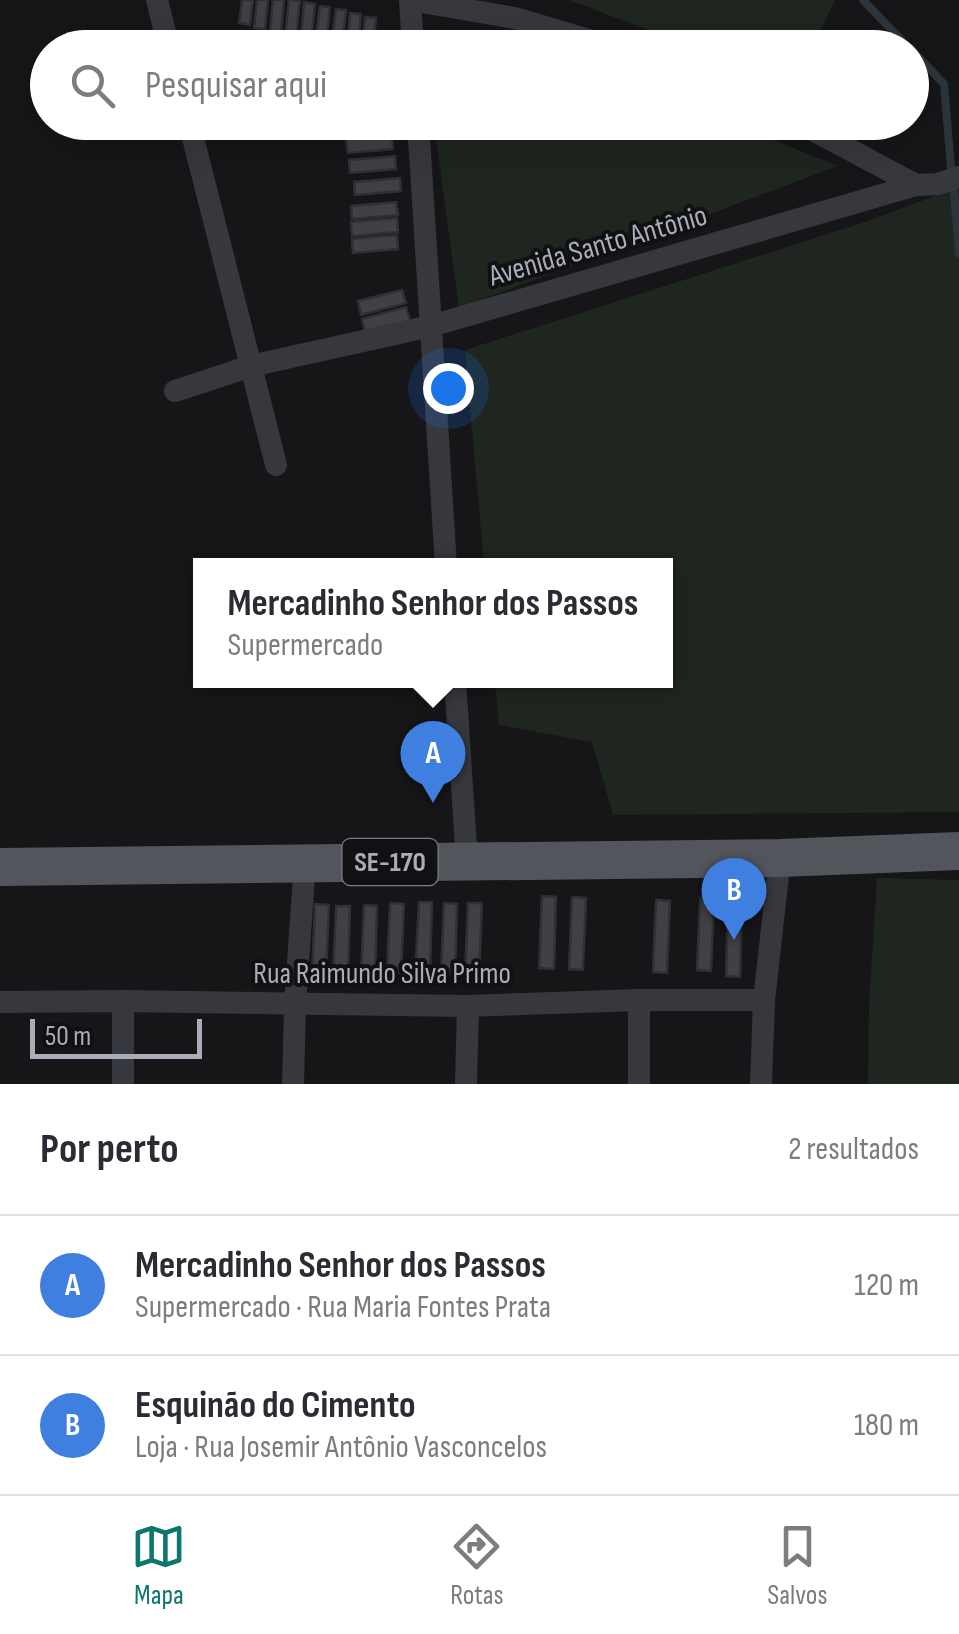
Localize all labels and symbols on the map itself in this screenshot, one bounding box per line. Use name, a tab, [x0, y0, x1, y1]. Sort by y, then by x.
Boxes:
street label: Avenida Santo Antônio	[484, 198, 711, 295]
your location	[423, 363, 474, 414]
pin: A	[400, 720, 466, 803]
road number: SE-170	[342, 839, 438, 885]
pin: B	[702, 858, 766, 940]
street label: Rua Raimundo Silva Primo	[253, 956, 511, 992]
scale bar	[30, 1014, 202, 1058]

